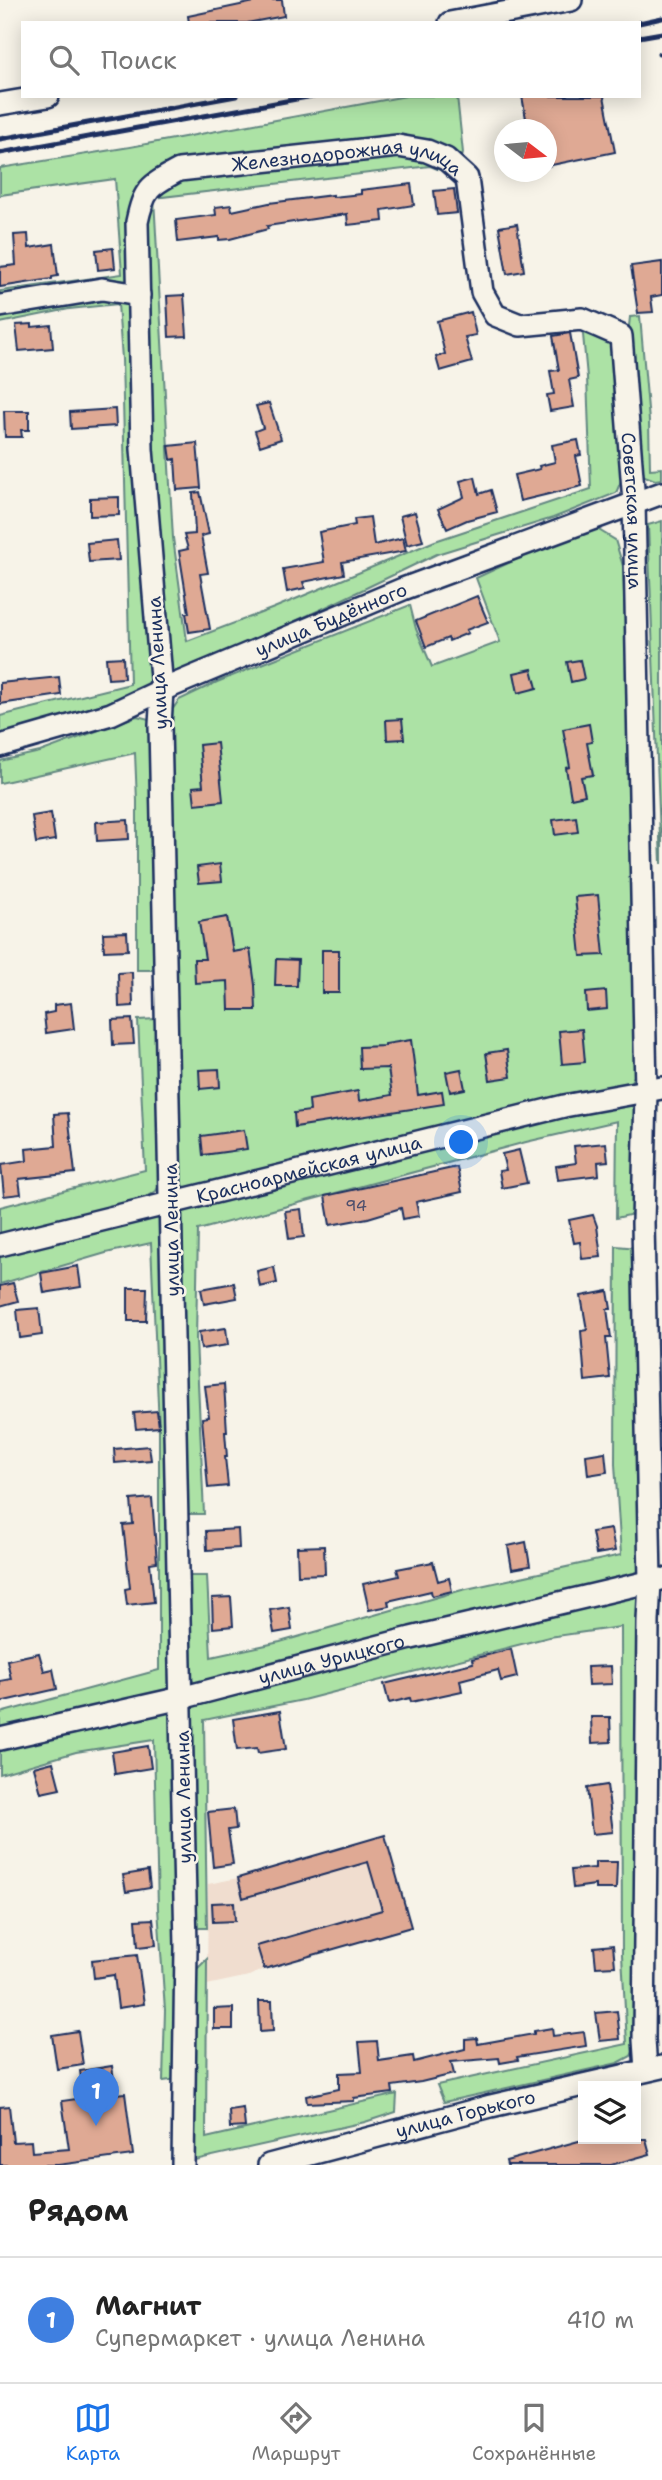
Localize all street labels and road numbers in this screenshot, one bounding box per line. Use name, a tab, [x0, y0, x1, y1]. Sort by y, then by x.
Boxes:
street label: Железнодорожная улица	[230, 134, 468, 181]
street label: Советская улица	[616, 431, 648, 590]
street label: улица Будённого	[251, 577, 411, 663]
street label: улица Ленина	[142, 596, 173, 730]
street label: Красноармейская улица	[194, 1130, 424, 1209]
street label: улица Ленина	[158, 1163, 185, 1297]
street label: улица Урицкого	[256, 1628, 407, 1690]
street label: улица Ленина	[170, 1730, 197, 1864]
street label: улица Горького	[393, 2084, 538, 2144]

